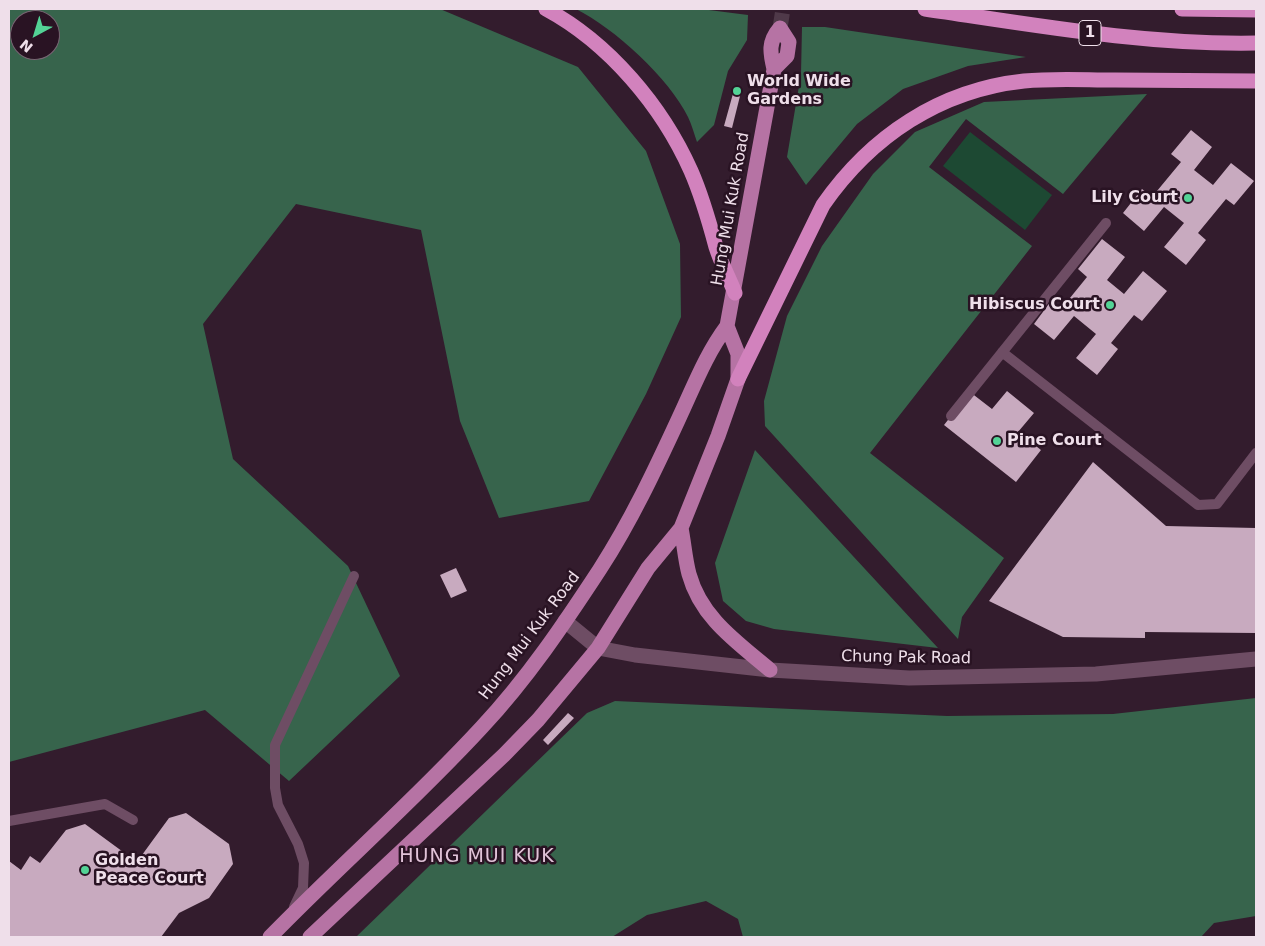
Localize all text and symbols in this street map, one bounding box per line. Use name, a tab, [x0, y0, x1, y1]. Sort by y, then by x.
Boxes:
north arrow	[10, 10, 60, 60]
road number: 1	[1079, 20, 1101, 46]
text: N	[17, 36, 36, 56]
place label: World Wide Gardens	[747, 72, 851, 110]
marker: World Wide Gardens	[731, 85, 743, 97]
street label: Hung Mui Kuk Road	[708, 131, 754, 287]
place label: Lily Court	[1091, 188, 1178, 208]
marker: Lily Court	[1182, 192, 1194, 204]
place label: Hibiscus Court	[969, 295, 1100, 315]
marker: Hibiscus Court	[1104, 299, 1116, 311]
place label: Pine Court	[1007, 431, 1102, 451]
marker: Pine Court	[991, 435, 1003, 447]
street label: Hung Mui Kuk Road	[476, 568, 584, 704]
street label: Chung Pak Road	[841, 647, 971, 669]
district label: HUNG MUI KUK	[398, 846, 556, 868]
place label: Golden Peace Court	[95, 851, 204, 889]
marker: Golden Peace Court	[79, 864, 91, 876]

